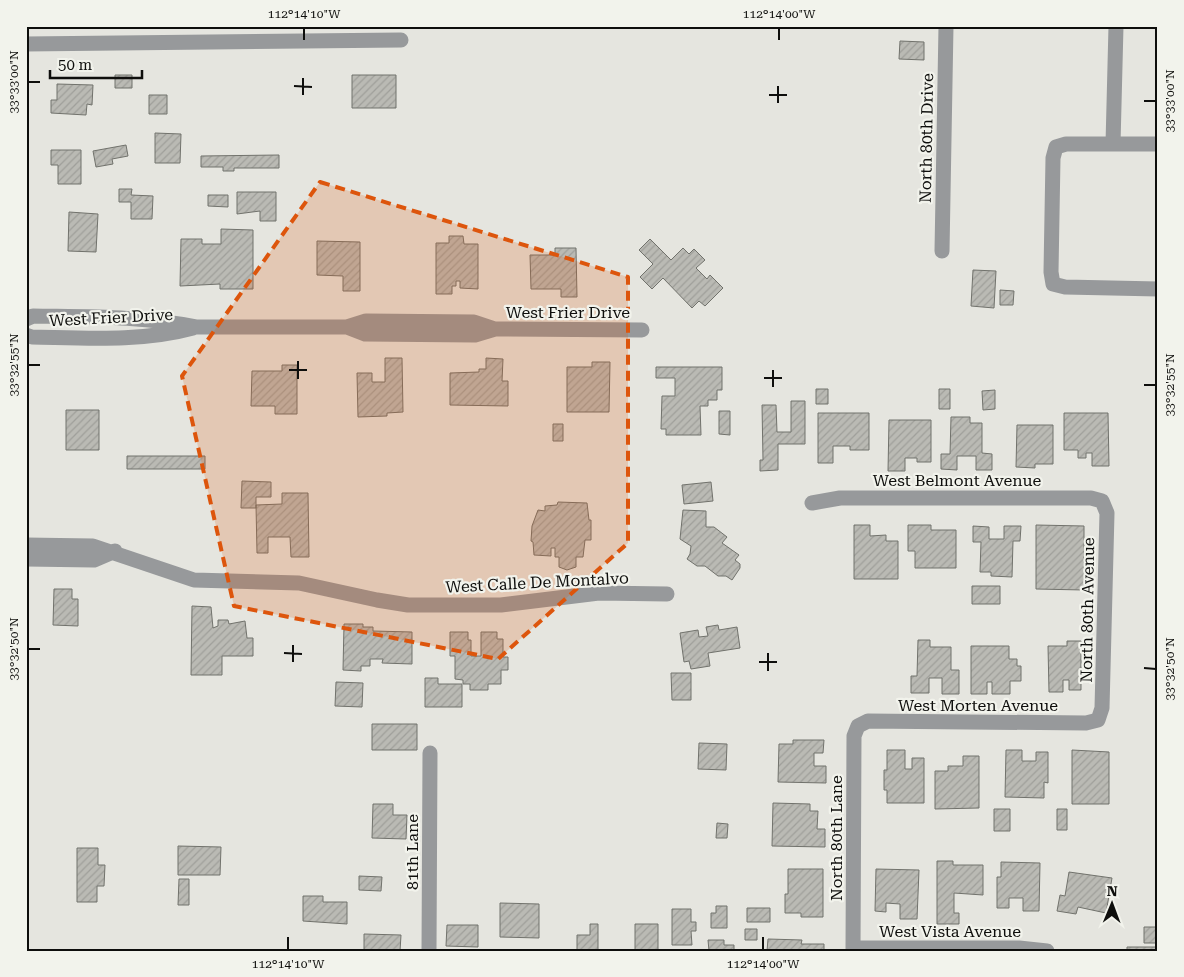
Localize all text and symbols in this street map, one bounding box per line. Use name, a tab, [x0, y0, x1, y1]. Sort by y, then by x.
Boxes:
text: 112°14'10"W	[268, 7, 341, 21]
text: 112°14'00"W	[743, 7, 816, 21]
scale bar	[50, 48, 142, 80]
text: 33°33'00"N	[7, 50, 21, 114]
text: 50 m	[58, 56, 93, 74]
text: 33°33'00"N	[1163, 69, 1177, 133]
street label: North 80th Drive	[916, 73, 937, 203]
street label: West Frier Drive	[506, 303, 630, 322]
street label: West Frier Drive	[48, 305, 174, 330]
text: 33°32'55"N	[7, 333, 21, 397]
text: 33°32'55"N	[1163, 353, 1177, 417]
street label: West Belmont Avenue	[873, 471, 1041, 490]
street label: North 80th Avenue	[1077, 537, 1098, 683]
street label: West Calle De Montalvo	[445, 568, 629, 597]
text: 33°32'50"N	[7, 617, 21, 681]
text: 33°32'50"N	[1163, 637, 1177, 701]
street label: West Morten Avenue	[898, 696, 1058, 715]
street label: North 80th Lane	[827, 775, 846, 901]
street label: 81th Lane	[403, 814, 422, 890]
north arrow	[1086, 880, 1136, 930]
text: N	[1107, 883, 1118, 899]
street label: West Vista Avenue	[879, 922, 1021, 941]
text: 112°14'10"W	[252, 957, 325, 971]
text: 112°14'00"W	[727, 957, 800, 971]

